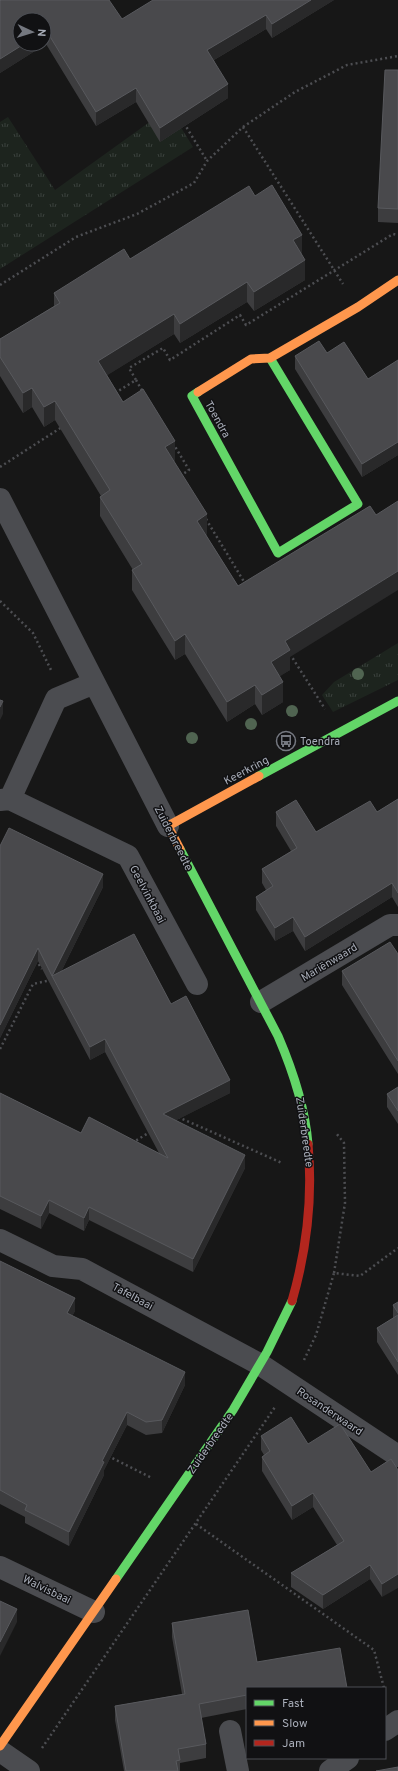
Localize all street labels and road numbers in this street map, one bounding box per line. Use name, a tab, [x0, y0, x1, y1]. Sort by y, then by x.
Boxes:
street label: Toendra	[201, 399, 233, 441]
street label: Keerkring	[222, 753, 271, 789]
street label: Zuiderbreedte	[151, 804, 196, 873]
street label: Geelvinkbaai	[126, 863, 168, 926]
street label: Mariënwaard	[299, 941, 360, 985]
street label: Zuiderbreedte	[292, 1096, 316, 1168]
street label: Tafelbaai	[110, 1280, 155, 1313]
street label: Rosanderwaard	[294, 1385, 365, 1439]
street label: Zuiderbreedte	[185, 1410, 237, 1477]
street label: Walvisbaai	[20, 1572, 73, 1608]

